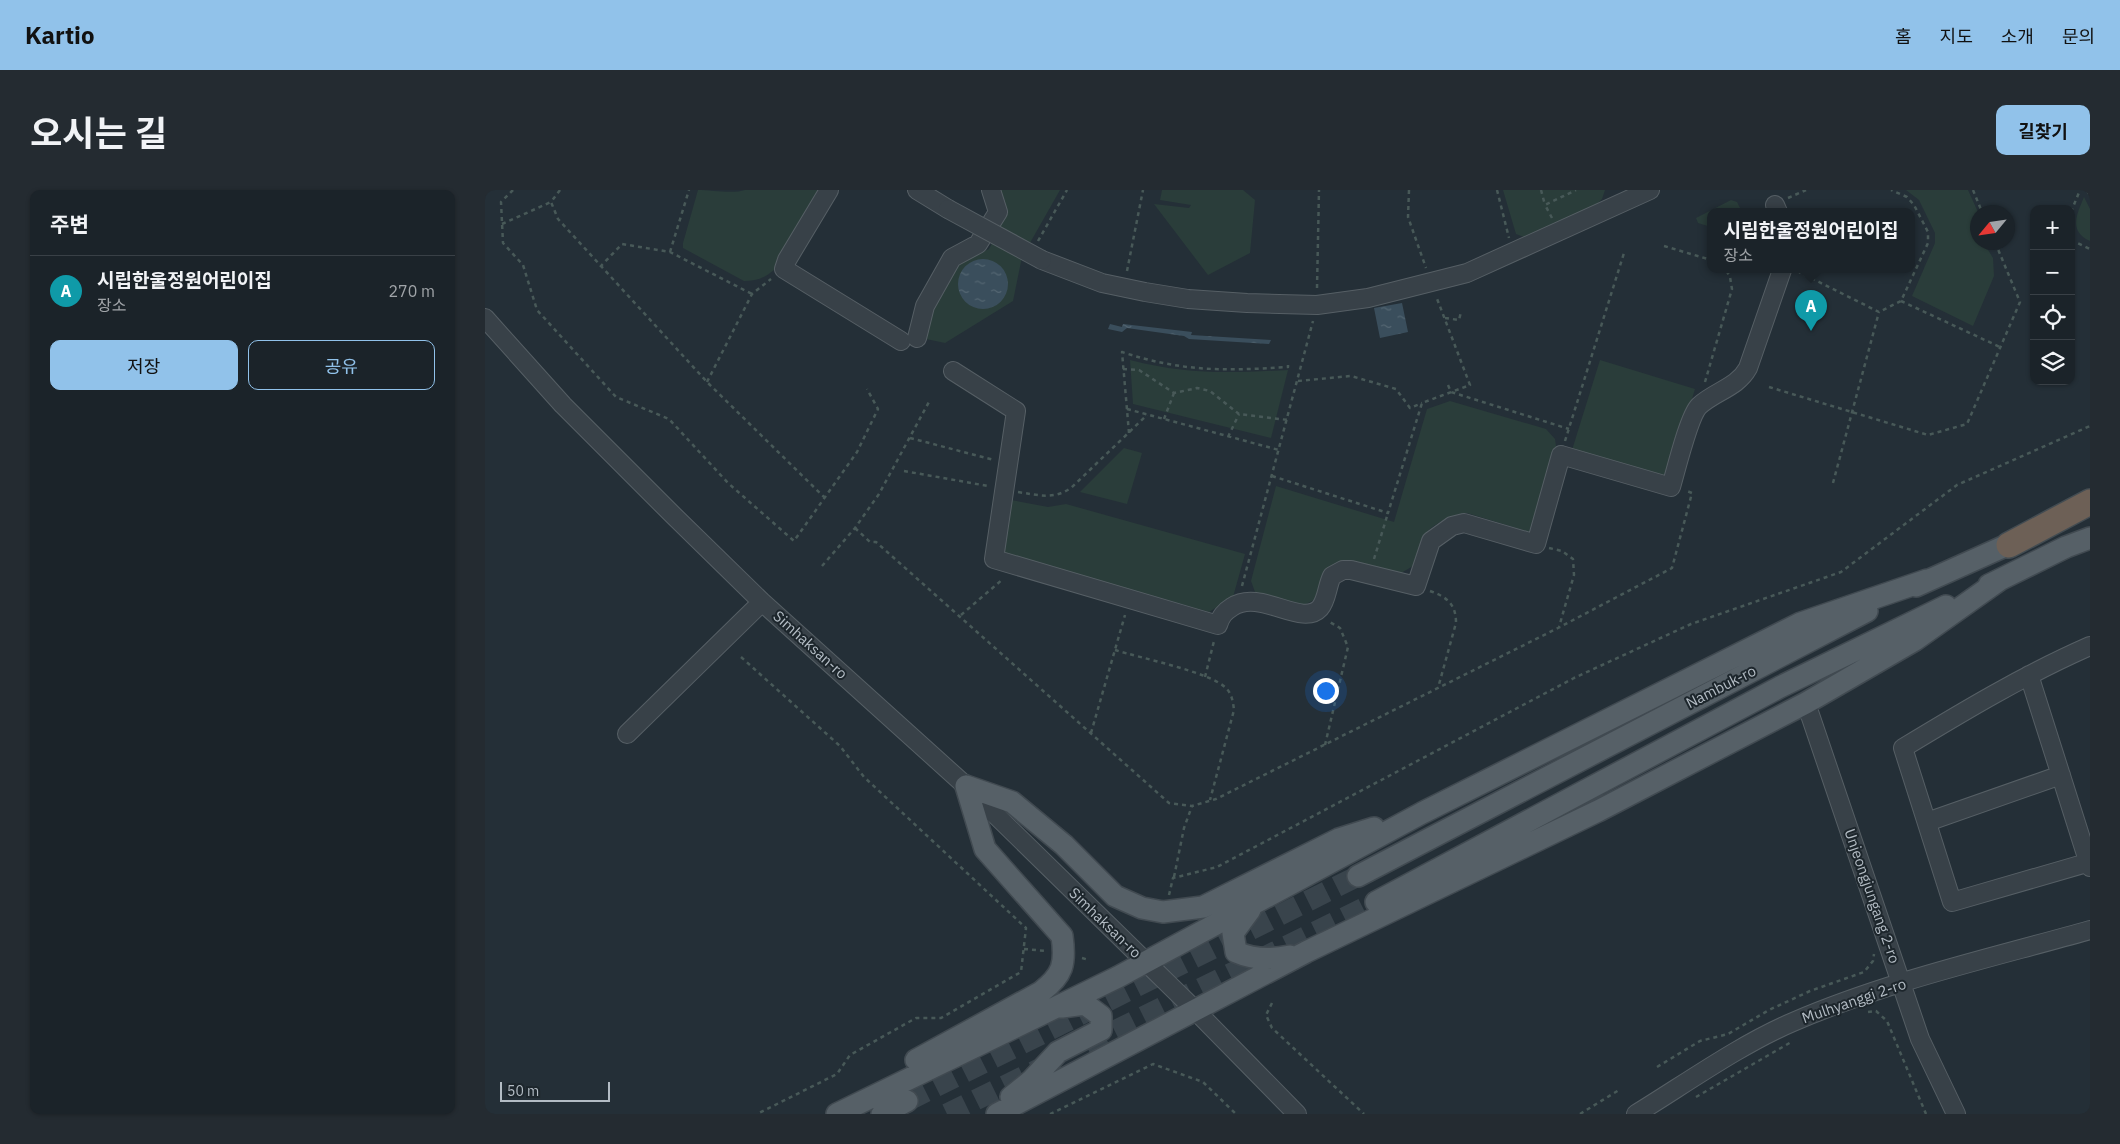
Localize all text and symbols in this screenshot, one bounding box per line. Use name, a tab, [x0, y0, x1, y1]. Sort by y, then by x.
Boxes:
text: Kartio	[25, 19, 95, 51]
text: 홈	[1895, 25, 1912, 48]
text: 지도	[1940, 25, 1973, 48]
text: 소개	[2001, 25, 2034, 48]
text: 문의	[2062, 25, 2095, 48]
button: 길찾기	[1996, 105, 2090, 155]
text: 오시는 길	[30, 110, 167, 156]
north arrow	[1970, 205, 2015, 250]
map controls	[2030, 205, 2075, 385]
button: +	[2030, 205, 2075, 250]
popup	[1707, 208, 1915, 273]
text: 주변	[50, 210, 89, 238]
text: 시립한울정원어린이집	[1724, 218, 1898, 242]
text: 장소	[1724, 245, 1753, 265]
button: −	[2030, 250, 2075, 295]
text: 시립한울정원어린이집	[97, 268, 272, 292]
text: A	[61, 281, 71, 301]
text: 270 m	[388, 281, 435, 301]
pin: A	[1795, 290, 1827, 331]
text: 장소	[97, 295, 126, 315]
button: locate	[2030, 295, 2075, 340]
button: 저장	[50, 340, 238, 390]
button: 공유	[248, 340, 435, 390]
button: layers	[2030, 340, 2075, 385]
street label: Simhaksan-ro	[769, 606, 851, 683]
street label: Nambuk-ro	[1683, 661, 1759, 712]
your location	[1313, 678, 1339, 704]
street label: Unjeongjungang 2-ro	[1841, 826, 1904, 966]
street label: Simhaksan-ro	[1065, 883, 1146, 962]
street label: Mulhyanggi 2-ro	[1799, 974, 1908, 1027]
scale bar	[500, 1079, 610, 1102]
text: 50 m	[507, 1082, 539, 1100]

